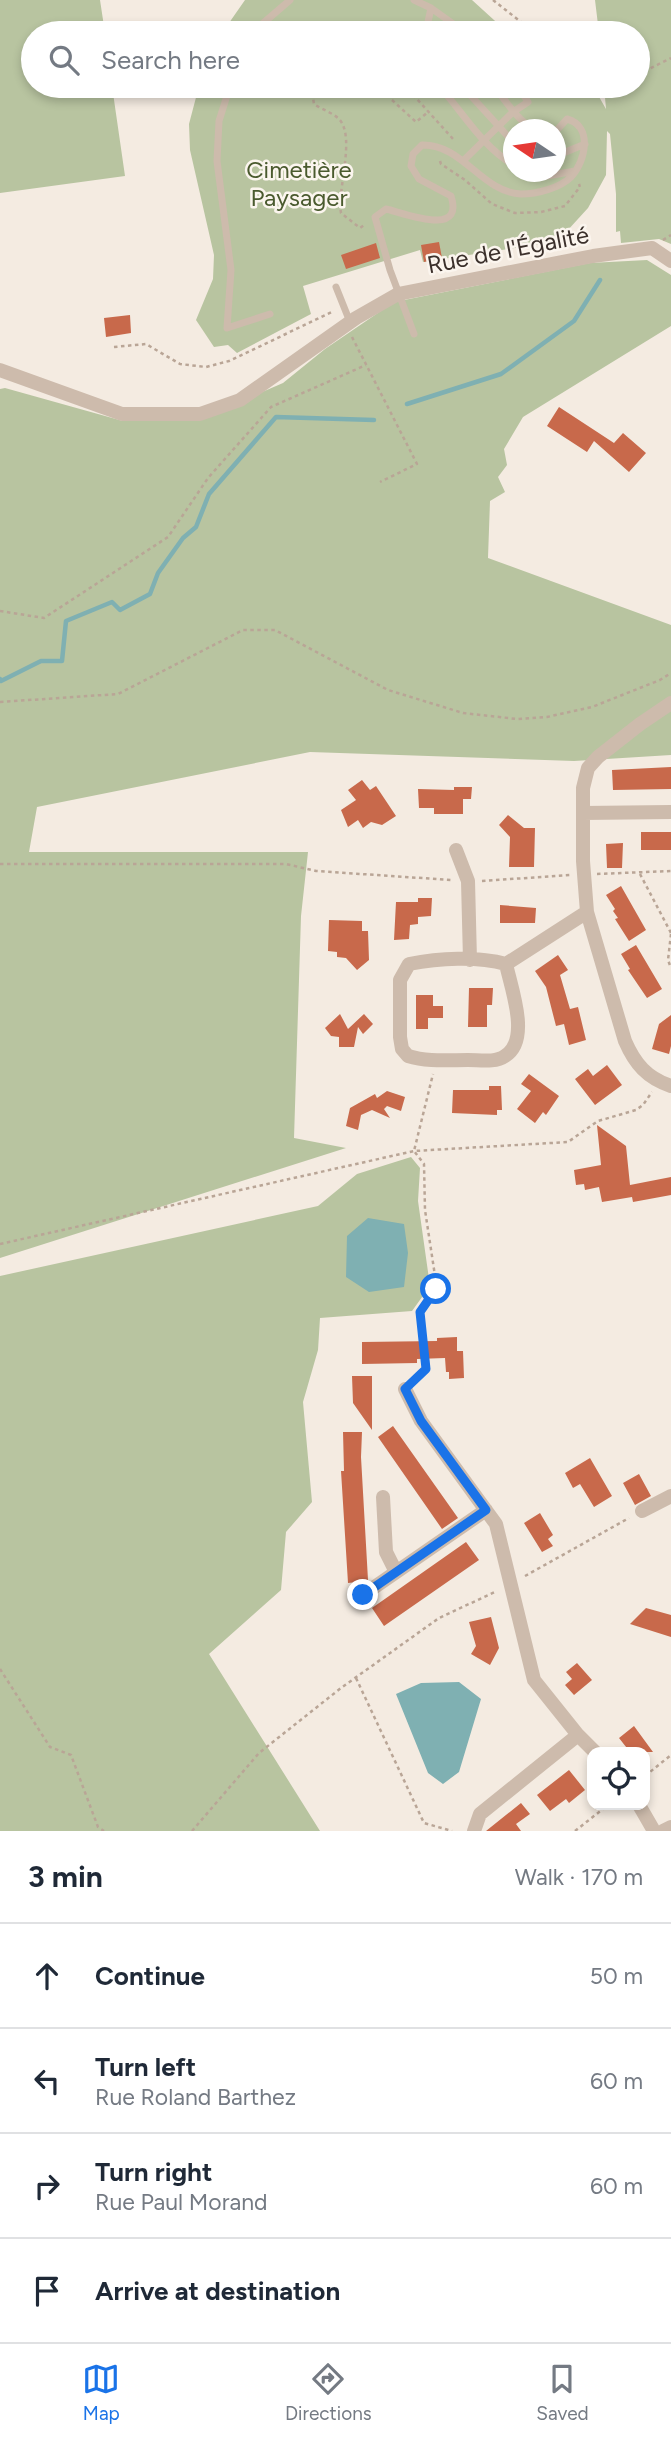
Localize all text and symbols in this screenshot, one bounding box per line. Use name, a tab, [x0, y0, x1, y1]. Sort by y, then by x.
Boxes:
search box	[21, 21, 650, 98]
icon: search	[45, 41, 83, 79]
text: Search here	[101, 44, 240, 76]
north arrow	[503, 119, 566, 182]
park label: Cimetière Paysager	[246, 155, 352, 212]
street label: Rue de l'Égalité	[425, 220, 591, 279]
route start	[420, 1273, 451, 1304]
route end	[347, 1579, 378, 1610]
map controls	[587, 1747, 650, 1810]
button: locate	[587, 1747, 650, 1810]
text: 3 min	[28, 1858, 103, 1895]
text: Walk · 170 m	[515, 1863, 643, 1891]
icon: ahead	[28, 1957, 66, 1995]
text: Continue	[95, 1960, 205, 1992]
text: 50 m	[590, 1962, 643, 1990]
text: Turn left	[95, 2051, 196, 2083]
icon: left	[28, 2062, 66, 2100]
text: 60 m	[590, 2067, 643, 2095]
text: Rue Roland Barthez	[95, 2083, 296, 2111]
text: Turn right	[95, 2156, 212, 2188]
icon: right	[28, 2167, 66, 2205]
text: 60 m	[590, 2172, 643, 2200]
text: Rue Paul Morand	[95, 2188, 267, 2216]
icon: arrive	[28, 2272, 66, 2310]
text: Arrive at destination	[95, 2275, 340, 2307]
tab: Map	[82, 2360, 120, 2425]
tab: Directions	[285, 2360, 372, 2425]
tab: Saved	[536, 2360, 589, 2425]

